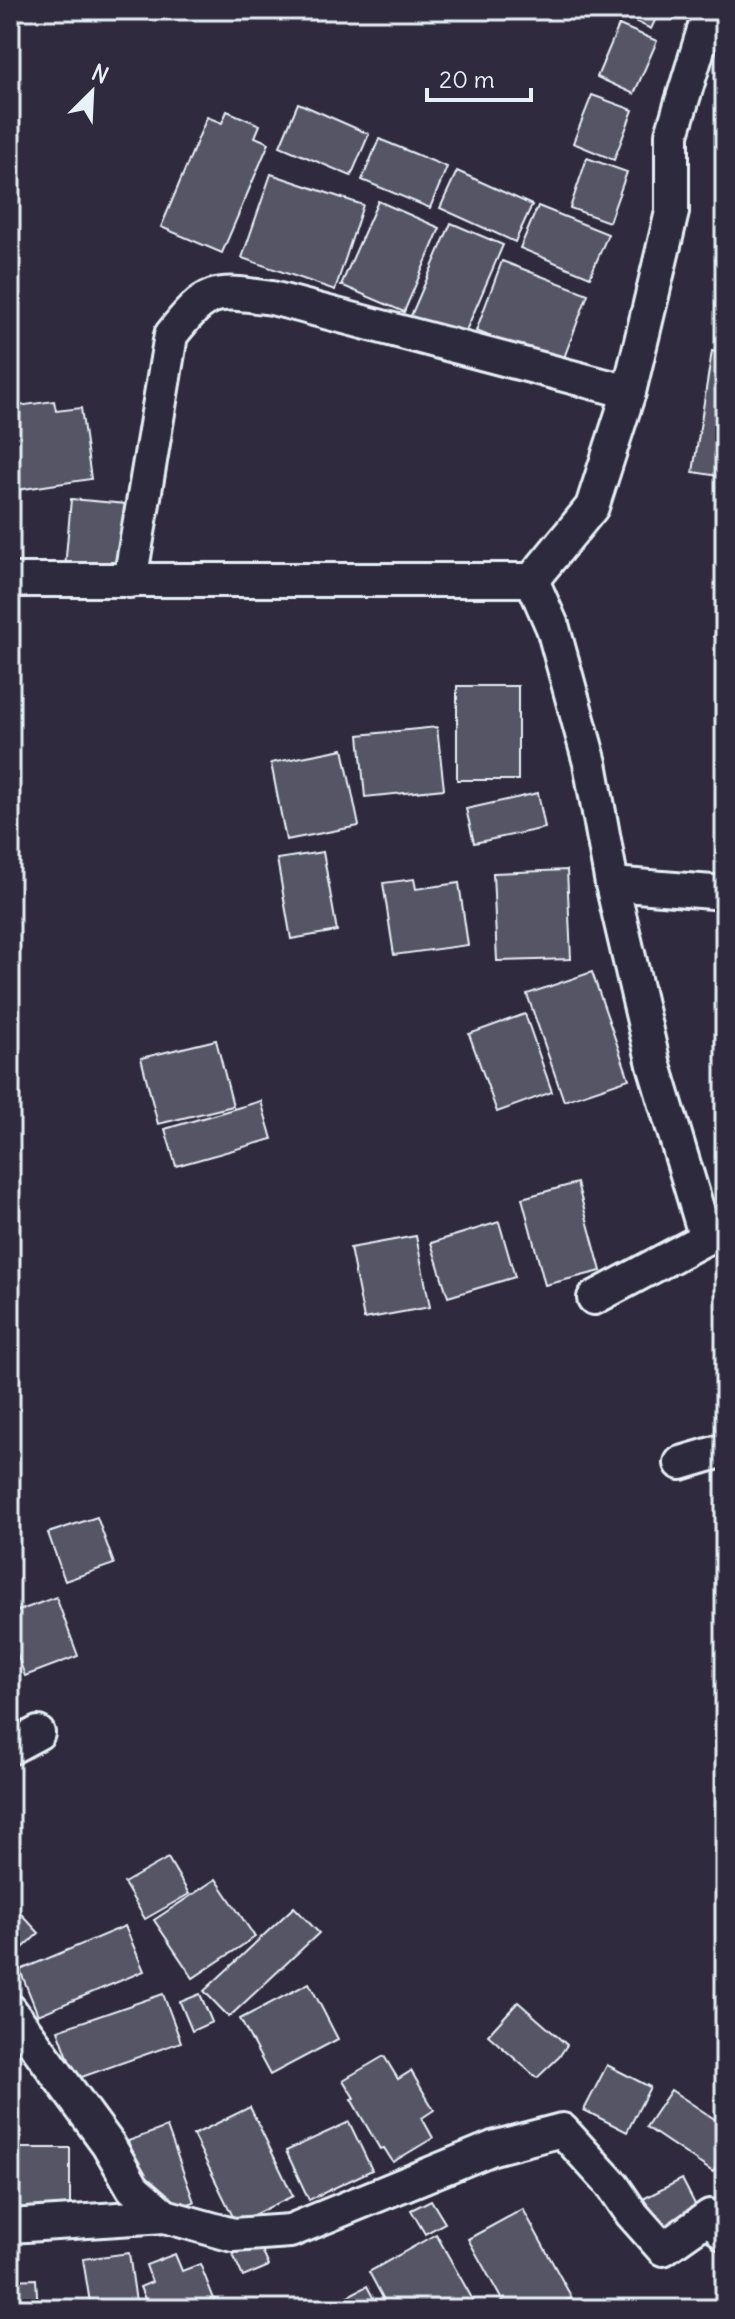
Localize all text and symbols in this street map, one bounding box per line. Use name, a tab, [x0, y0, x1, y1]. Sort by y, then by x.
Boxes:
north arrow	[52, 52, 132, 132]
scale bar	[427, 52, 531, 102]
text: N	[87, 58, 113, 90]
text: 20 m	[439, 64, 495, 94]

